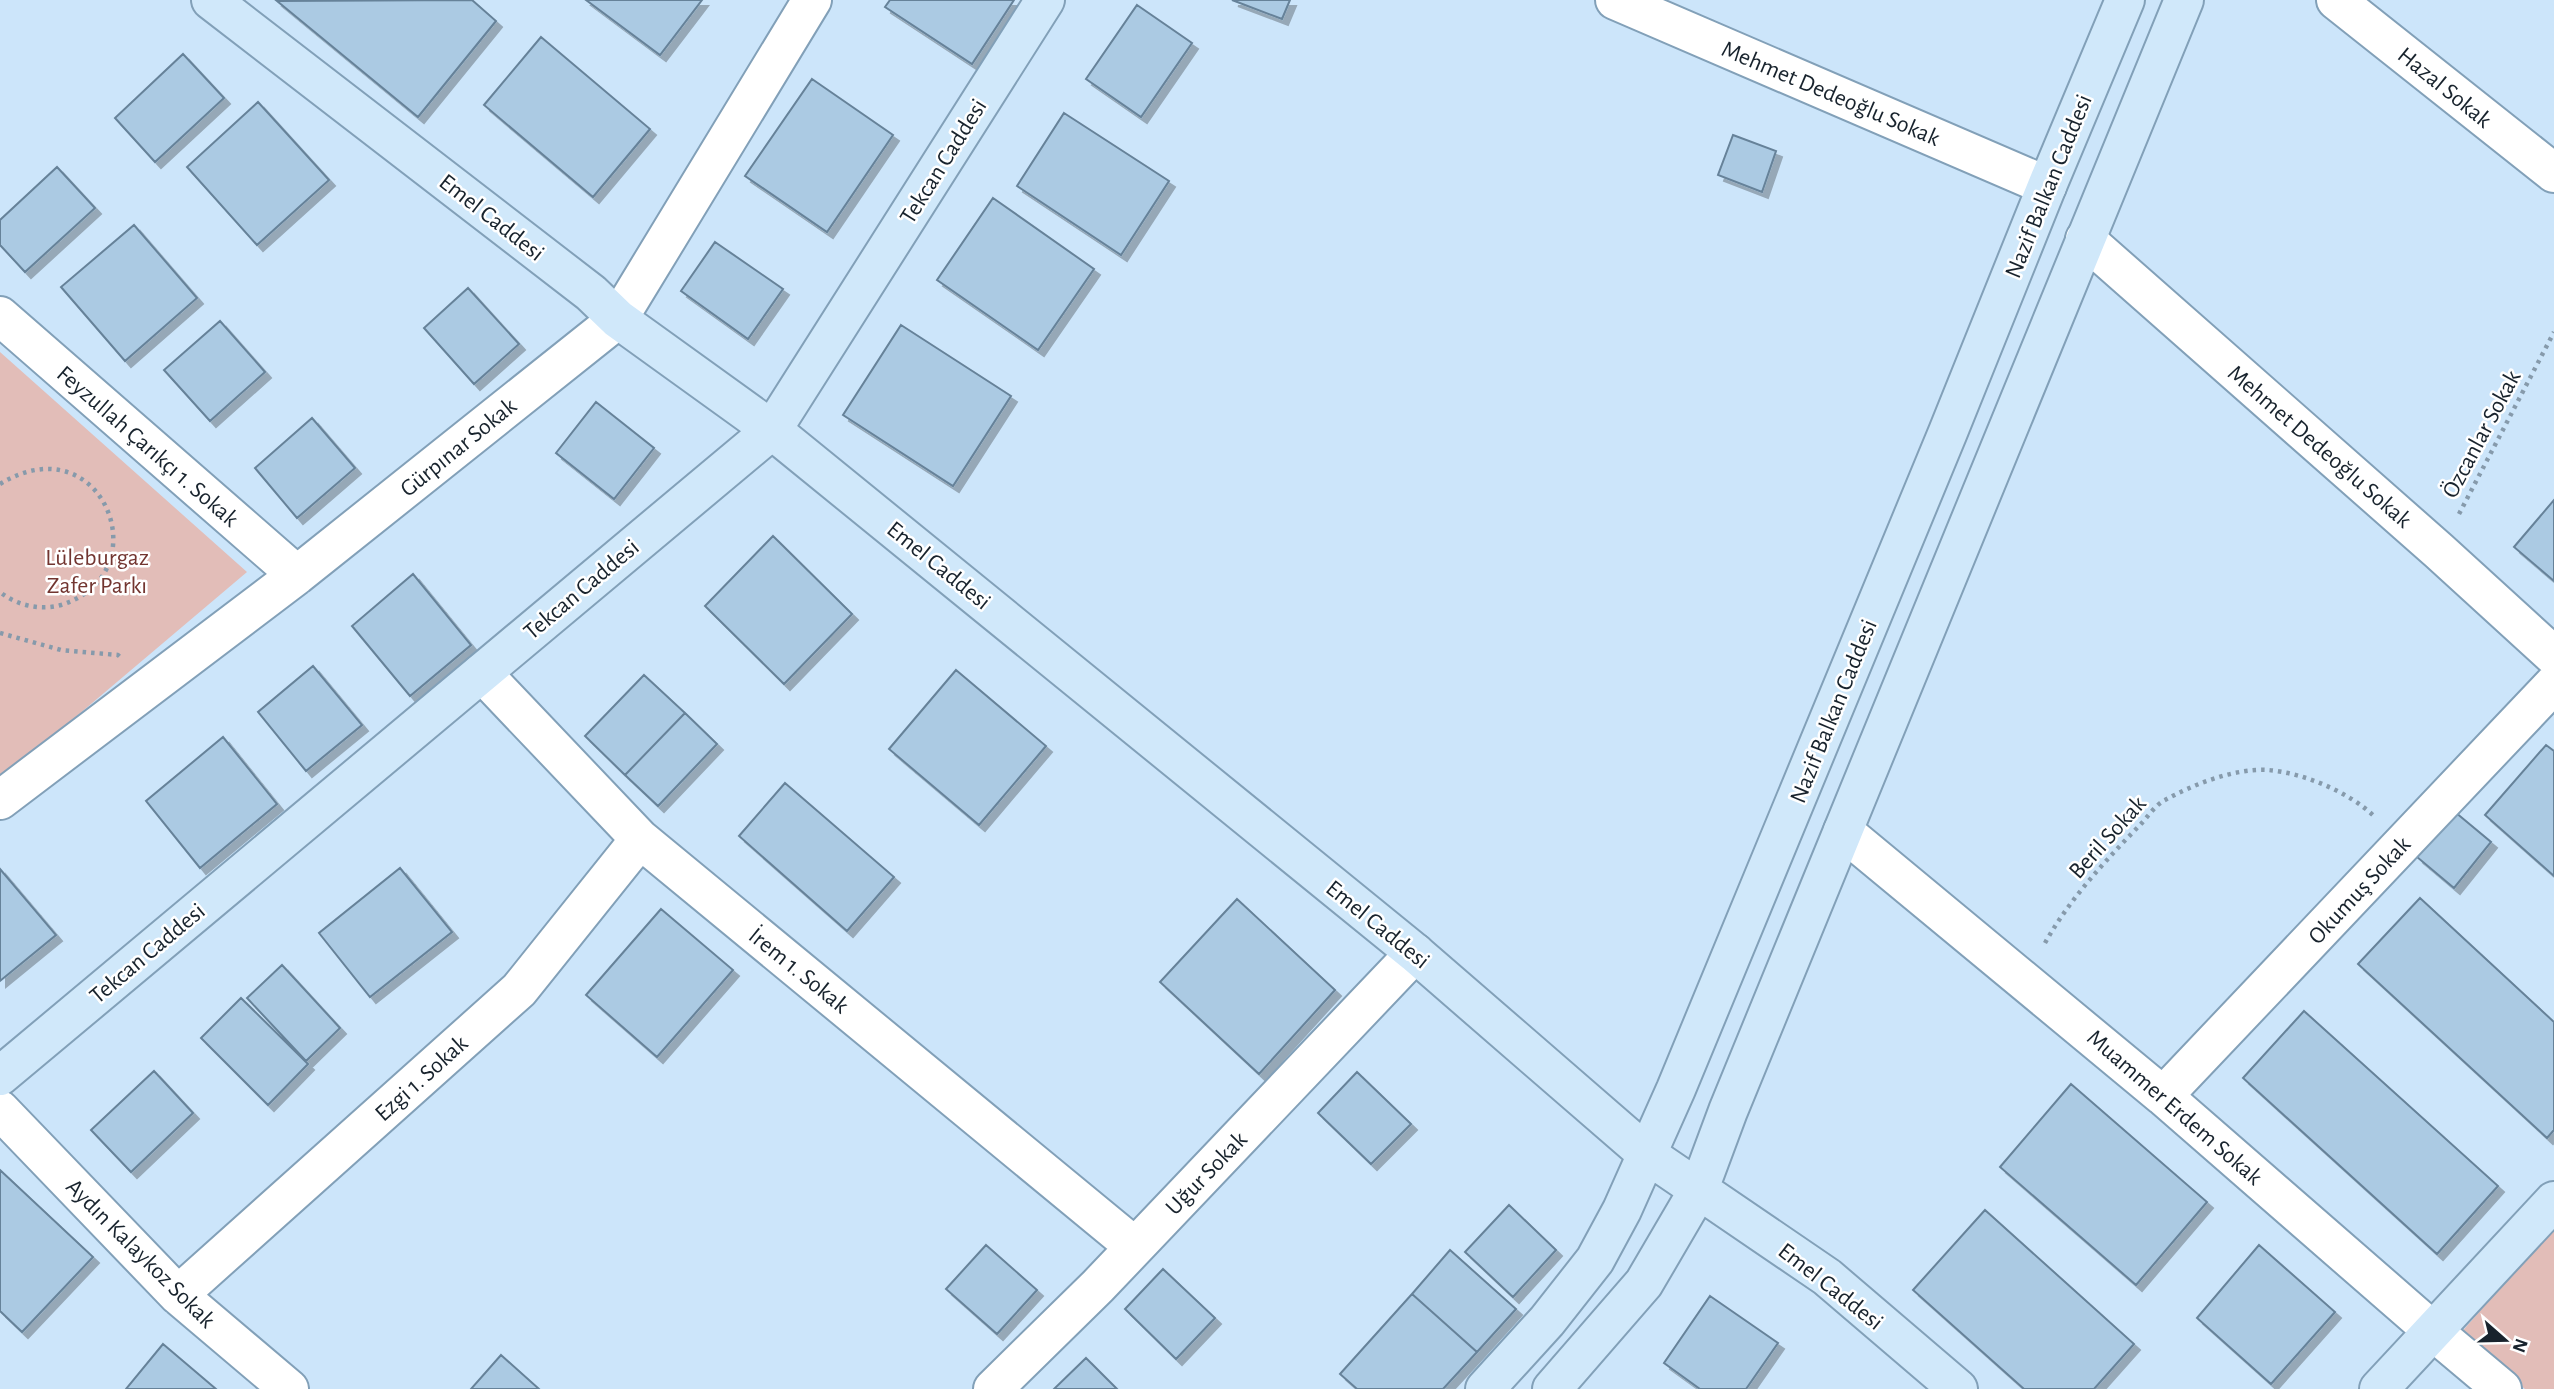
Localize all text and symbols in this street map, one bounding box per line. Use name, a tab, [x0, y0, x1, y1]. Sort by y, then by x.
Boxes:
street label: Mehmet Dedeoğlu Sokak	[1718, 37, 1943, 151]
street label: Hazal Sokak	[2393, 43, 2496, 133]
street label: Nazif Balkan Caddesi	[2001, 91, 2097, 282]
street label: Tekcan Caddesi	[896, 95, 992, 228]
street label: Emel Caddesi	[434, 170, 548, 266]
street label: Mehmet Dedeoğlu Sokak	[2223, 361, 2416, 533]
street label: Feyzullah Çarıkçı 1. Sokak	[52, 362, 243, 532]
street label: Özcanlar Sokak	[2437, 366, 2526, 502]
street label: Gürpınar Sokak	[396, 394, 521, 502]
street label: Emel Caddesi	[882, 517, 995, 615]
street label: Tekcan Caddesi	[519, 535, 644, 645]
park label: Lüleburgaz Zafer Parkı	[45, 546, 149, 598]
street label: Nazif Balkan Caddesi	[1786, 616, 1882, 807]
street label: Beril Sokak	[2065, 792, 2151, 884]
street label: Okumuş Sokak	[2304, 832, 2415, 949]
street label: Emel Caddesi	[1321, 876, 1434, 974]
street label: Tekcan Caddesi	[85, 899, 210, 1009]
street label: İrem 1. Sokak	[744, 923, 854, 1018]
street label: Muammer Erdem Sokak	[2082, 1025, 2267, 1190]
street label: Ezgi 1. Sokak	[371, 1031, 473, 1126]
street label: Uğur Sokak	[1161, 1127, 1252, 1220]
street label: Aydın Kalaykoz Sokak	[61, 1175, 219, 1333]
street label: Emel Caddesi	[1773, 1239, 1887, 1335]
north arrow	[2470, 1305, 2540, 1375]
text: N	[2508, 1336, 2531, 1355]

